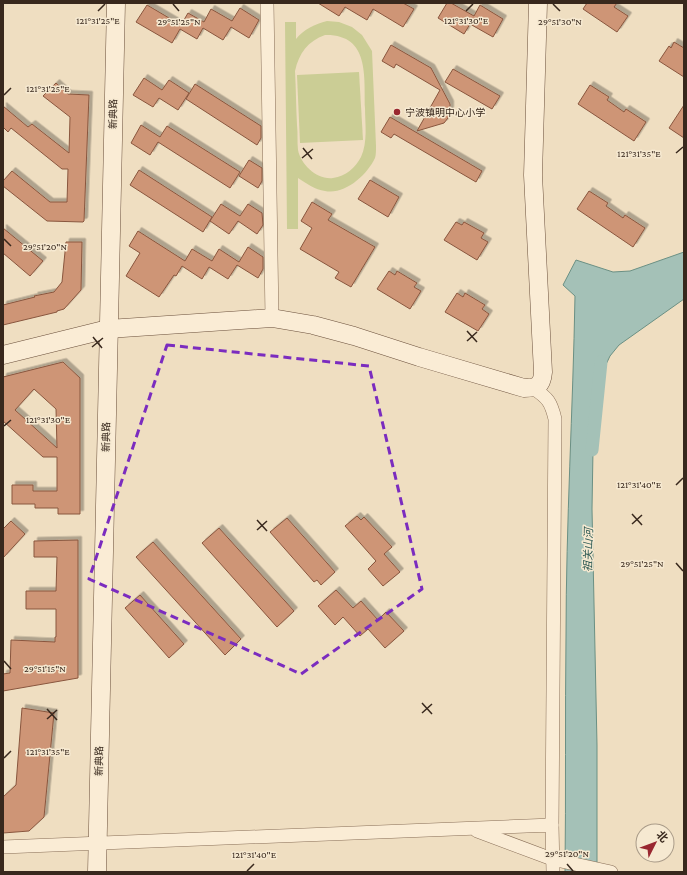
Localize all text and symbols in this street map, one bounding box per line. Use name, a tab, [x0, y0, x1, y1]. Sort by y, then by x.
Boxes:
text: 121°31'25"E	[76, 15, 120, 26]
text: 121°31'30"E	[444, 15, 489, 26]
text: 29°51'25"N	[157, 16, 201, 27]
text: 29°51'30"N	[538, 16, 582, 27]
text: 121°31'25"E	[26, 83, 70, 94]
street label: 新典路	[107, 99, 119, 129]
marker: 宁波镇明中心小学	[392, 107, 402, 117]
place label: 宁波镇明中心小学	[405, 107, 485, 118]
text: 121°31'35"E	[617, 148, 661, 159]
text: 29°51'20"N	[23, 241, 67, 252]
text: 121°31'30"E	[26, 414, 71, 425]
street label: 新典路	[100, 422, 112, 452]
text: 121°31'40"E	[617, 479, 662, 490]
water label: 祖关山河	[582, 526, 594, 572]
text: 29°51'25"N	[620, 558, 664, 569]
text: 29°51'15"N	[24, 663, 66, 674]
text: 121°31'35"E	[26, 746, 70, 757]
street label: 新典路	[93, 746, 105, 776]
north arrow	[635, 823, 675, 863]
text: 北	[654, 828, 671, 844]
text: 29°51'20"N	[545, 848, 589, 859]
text: 121°31'40"E	[232, 849, 277, 860]

